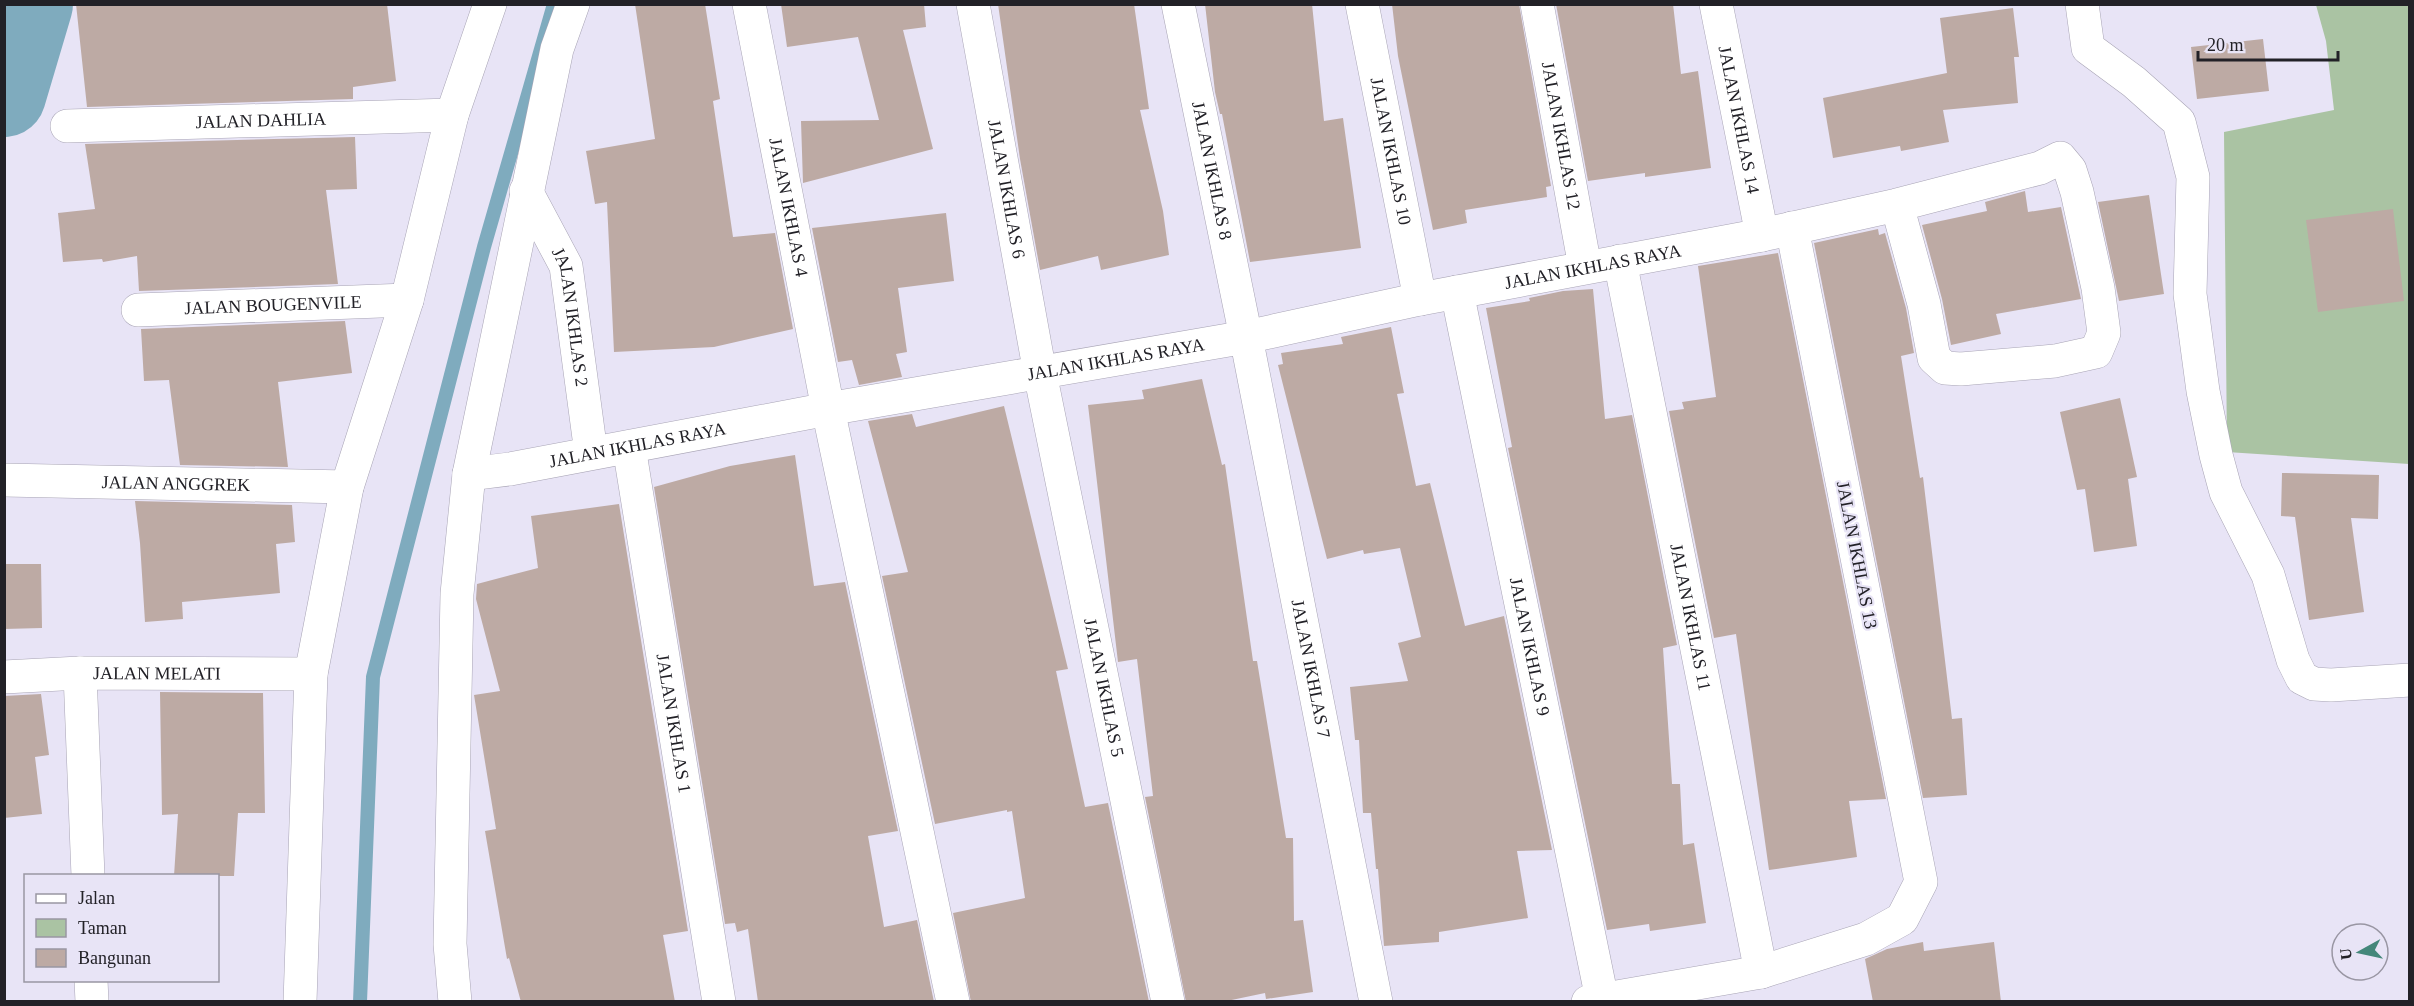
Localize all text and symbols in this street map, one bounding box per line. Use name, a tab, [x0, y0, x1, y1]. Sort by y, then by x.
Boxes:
scale bar	[2198, 24, 2338, 62]
text: 20 m	[2207, 35, 2244, 55]
street label: JALAN IKHLAS 14	[1715, 44, 1764, 195]
street label: JALAN IKHLAS 12	[1538, 60, 1584, 211]
street label: JALAN IKHLAS 10	[1367, 76, 1415, 227]
street label: JALAN IKHLAS 8	[1188, 99, 1236, 242]
street label: JALAN DAHLIA	[195, 109, 326, 132]
street label: JALAN IKHLAS 6	[984, 118, 1029, 260]
street label: JALAN IKHLAS 4	[765, 136, 812, 278]
street label: JALAN IKHLAS RAYA	[1503, 240, 1683, 293]
street label: JALAN IKHLAS 2	[548, 244, 592, 388]
street label: JALAN BOUGENVILE	[184, 292, 362, 318]
street label: JALAN IKHLAS RAYA	[1026, 334, 1206, 385]
street label: JALAN IKHLAS RAYA	[547, 418, 727, 471]
street label: JALAN ANGGREK	[102, 472, 250, 495]
street label: JALAN IKHLAS 13	[1833, 479, 1881, 631]
street label: JALAN IKHLAS 11	[1666, 542, 1715, 692]
street label: JALAN IKHLAS 9	[1506, 576, 1554, 718]
street label: JALAN IKHLAS 7	[1288, 598, 1334, 740]
street label: JALAN IKHLAS 5	[1080, 616, 1128, 759]
street label: JALAN IKHLAS 1	[653, 652, 695, 795]
street label: JALAN MELATI	[93, 663, 221, 684]
legend	[24, 874, 219, 982]
text: Jalan	[78, 888, 115, 908]
text: Taman	[78, 918, 127, 938]
north arrow	[2330, 922, 2390, 982]
text: U	[2336, 947, 2355, 961]
text: Bangunan	[78, 948, 151, 968]

